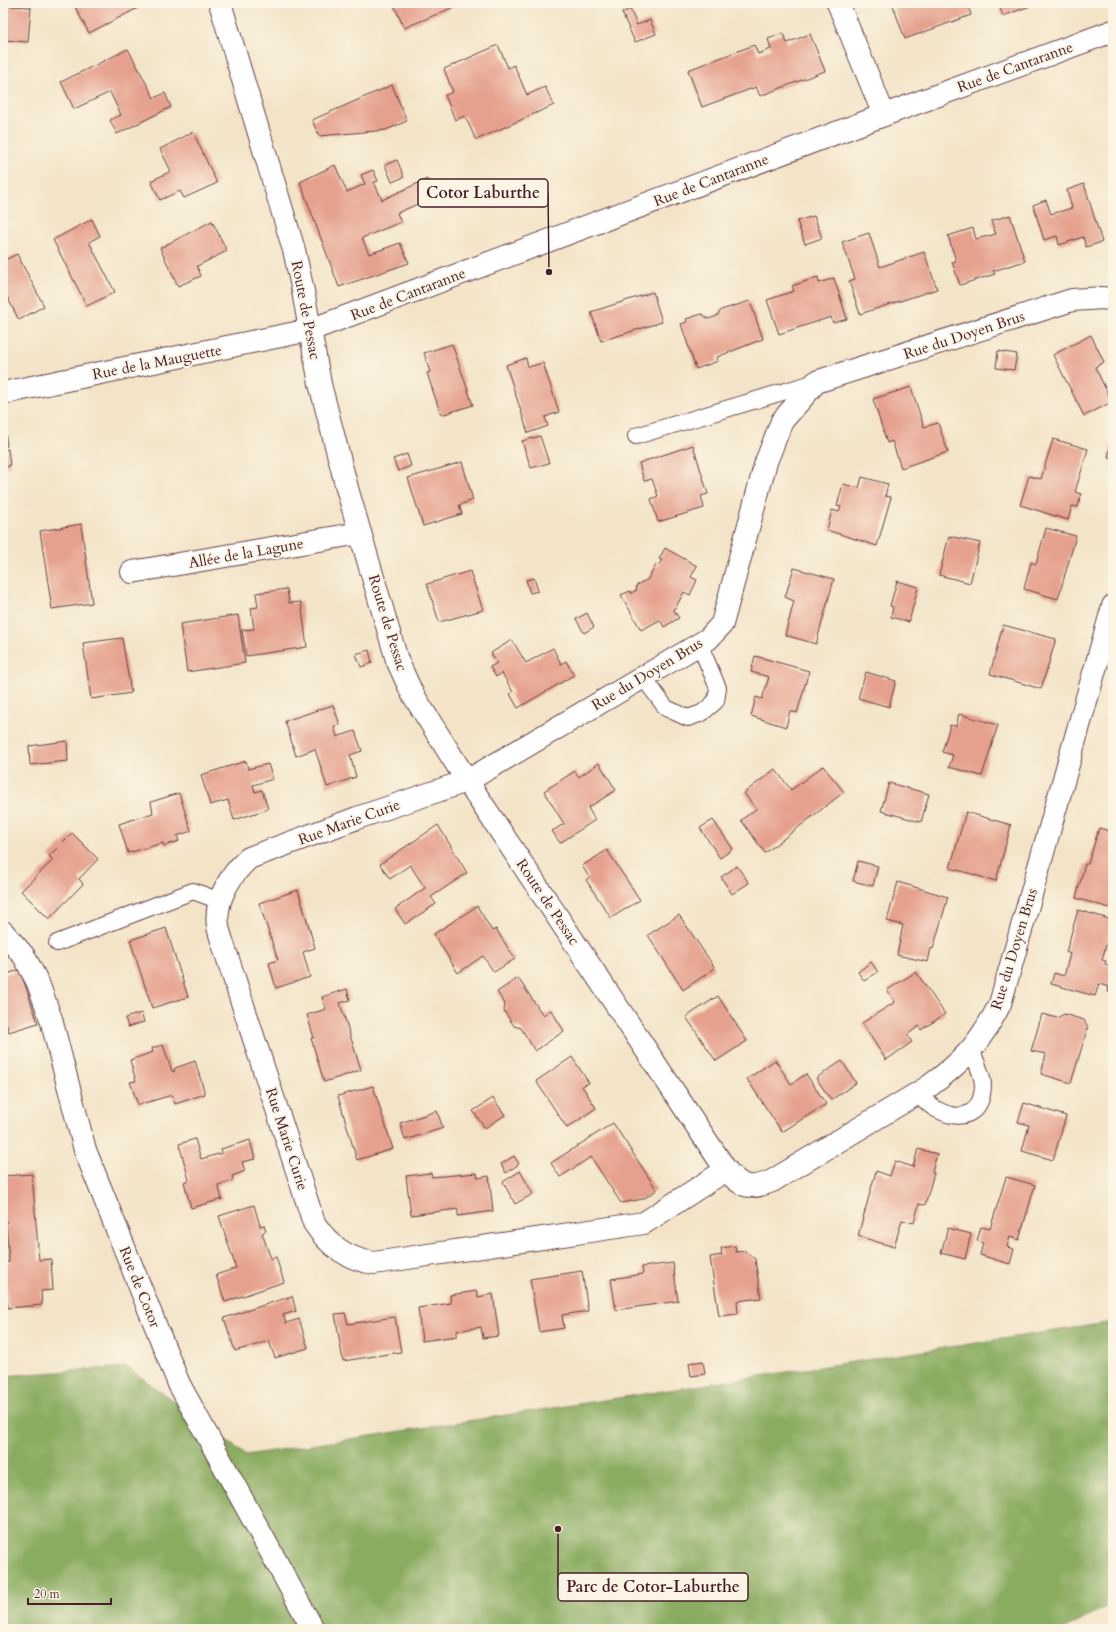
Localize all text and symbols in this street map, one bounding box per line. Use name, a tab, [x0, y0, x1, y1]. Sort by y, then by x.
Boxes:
street label: Rue de Cantaranne	[954, 37, 1076, 97]
street label: Rue de Cantaranne	[651, 149, 772, 211]
callout: Cotor Laburthe	[418, 179, 548, 207]
text: Cotor Laburthe	[426, 182, 540, 204]
street label: Route de Pessac	[287, 259, 325, 361]
street label: Rue de Cantaranne	[348, 263, 469, 325]
street label: Rue du Doyen Brus	[901, 306, 1027, 364]
street label: Rue de la Mauguette	[91, 340, 223, 384]
street label: Allée de la Lagune	[187, 533, 305, 573]
street label: Route de Pessac	[364, 572, 412, 674]
street label: Rue du Doyen Brus	[588, 633, 706, 715]
street label: Rue Marie Curie	[295, 794, 403, 850]
street label: Route de Pessac	[512, 855, 584, 949]
street label: Rue du Doyen Brus	[986, 886, 1042, 1012]
street label: Rue Marie Curie	[261, 1085, 313, 1193]
street label: Rue de Cotor	[115, 1243, 166, 1331]
callout: Parc de Cotor-Laburthe	[558, 1573, 748, 1601]
text: Parc de Cotor-Laburthe	[566, 1576, 740, 1598]
scale bar	[28, 1580, 111, 1606]
text: 20 m	[34, 1586, 61, 1602]

